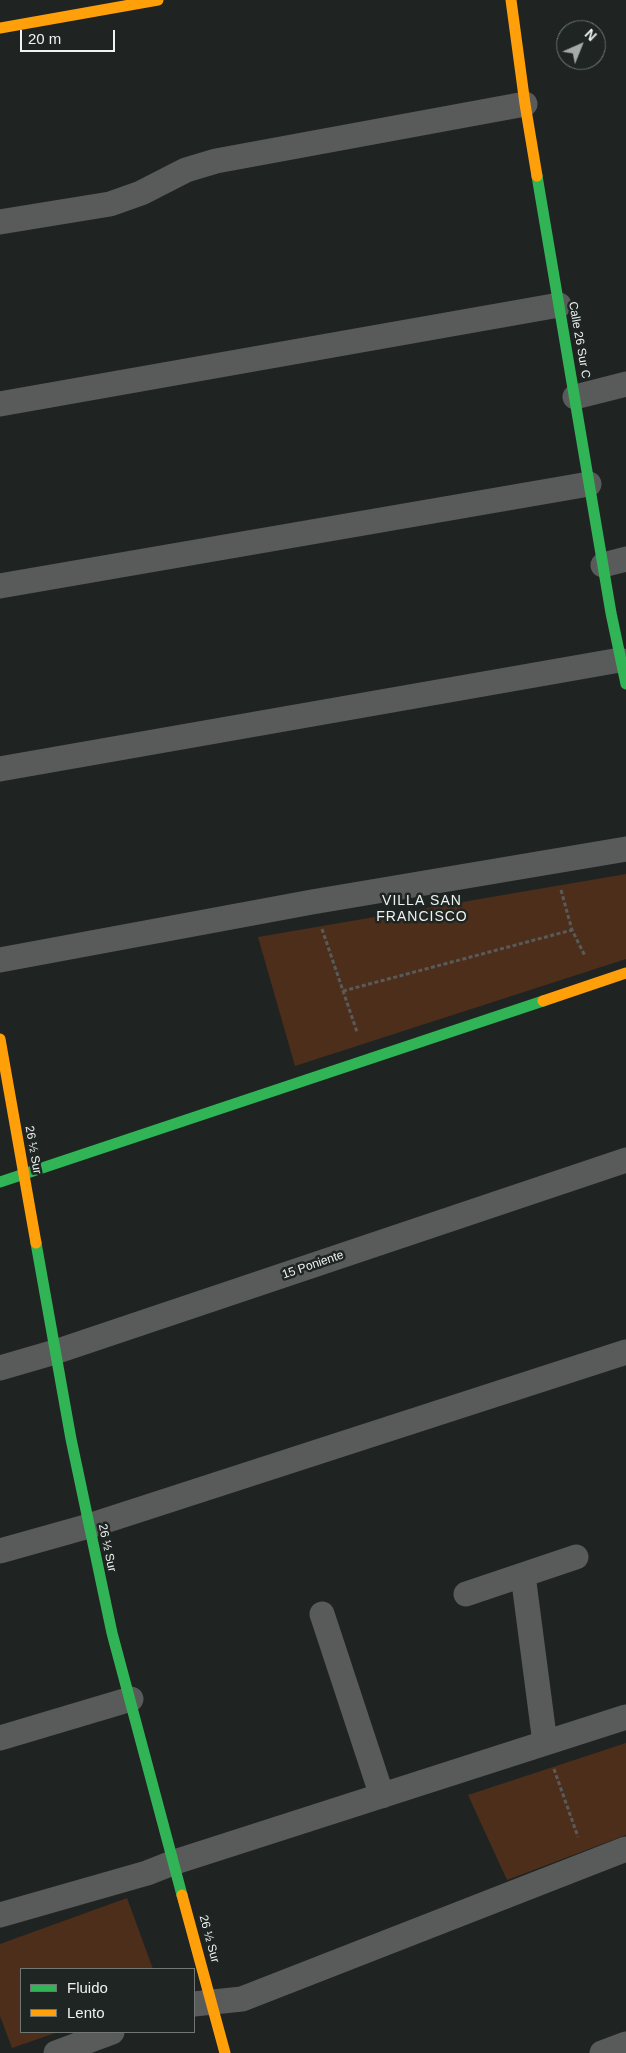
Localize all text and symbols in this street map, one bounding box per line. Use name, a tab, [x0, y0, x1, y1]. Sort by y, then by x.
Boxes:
scale bar	[22, 20, 118, 52]
north arrow	[556, 20, 606, 70]
text: N	[582, 26, 600, 44]
text: 20 m	[28, 30, 61, 47]
street label: Calle 26 Sur C	[565, 300, 593, 380]
district label: VILLA SAN FRANCISCO	[375, 893, 469, 926]
street label: 26 ½ Sur	[22, 1125, 44, 1175]
street label: 15 Poniente	[280, 1248, 346, 1282]
street label: 26 ½ Sur	[95, 1523, 119, 1573]
street label: 26 ½ Sur	[196, 1914, 222, 1964]
legend	[20, 1968, 195, 2033]
text: Fluido	[67, 1979, 108, 1996]
text: Lento	[67, 2004, 105, 2021]

